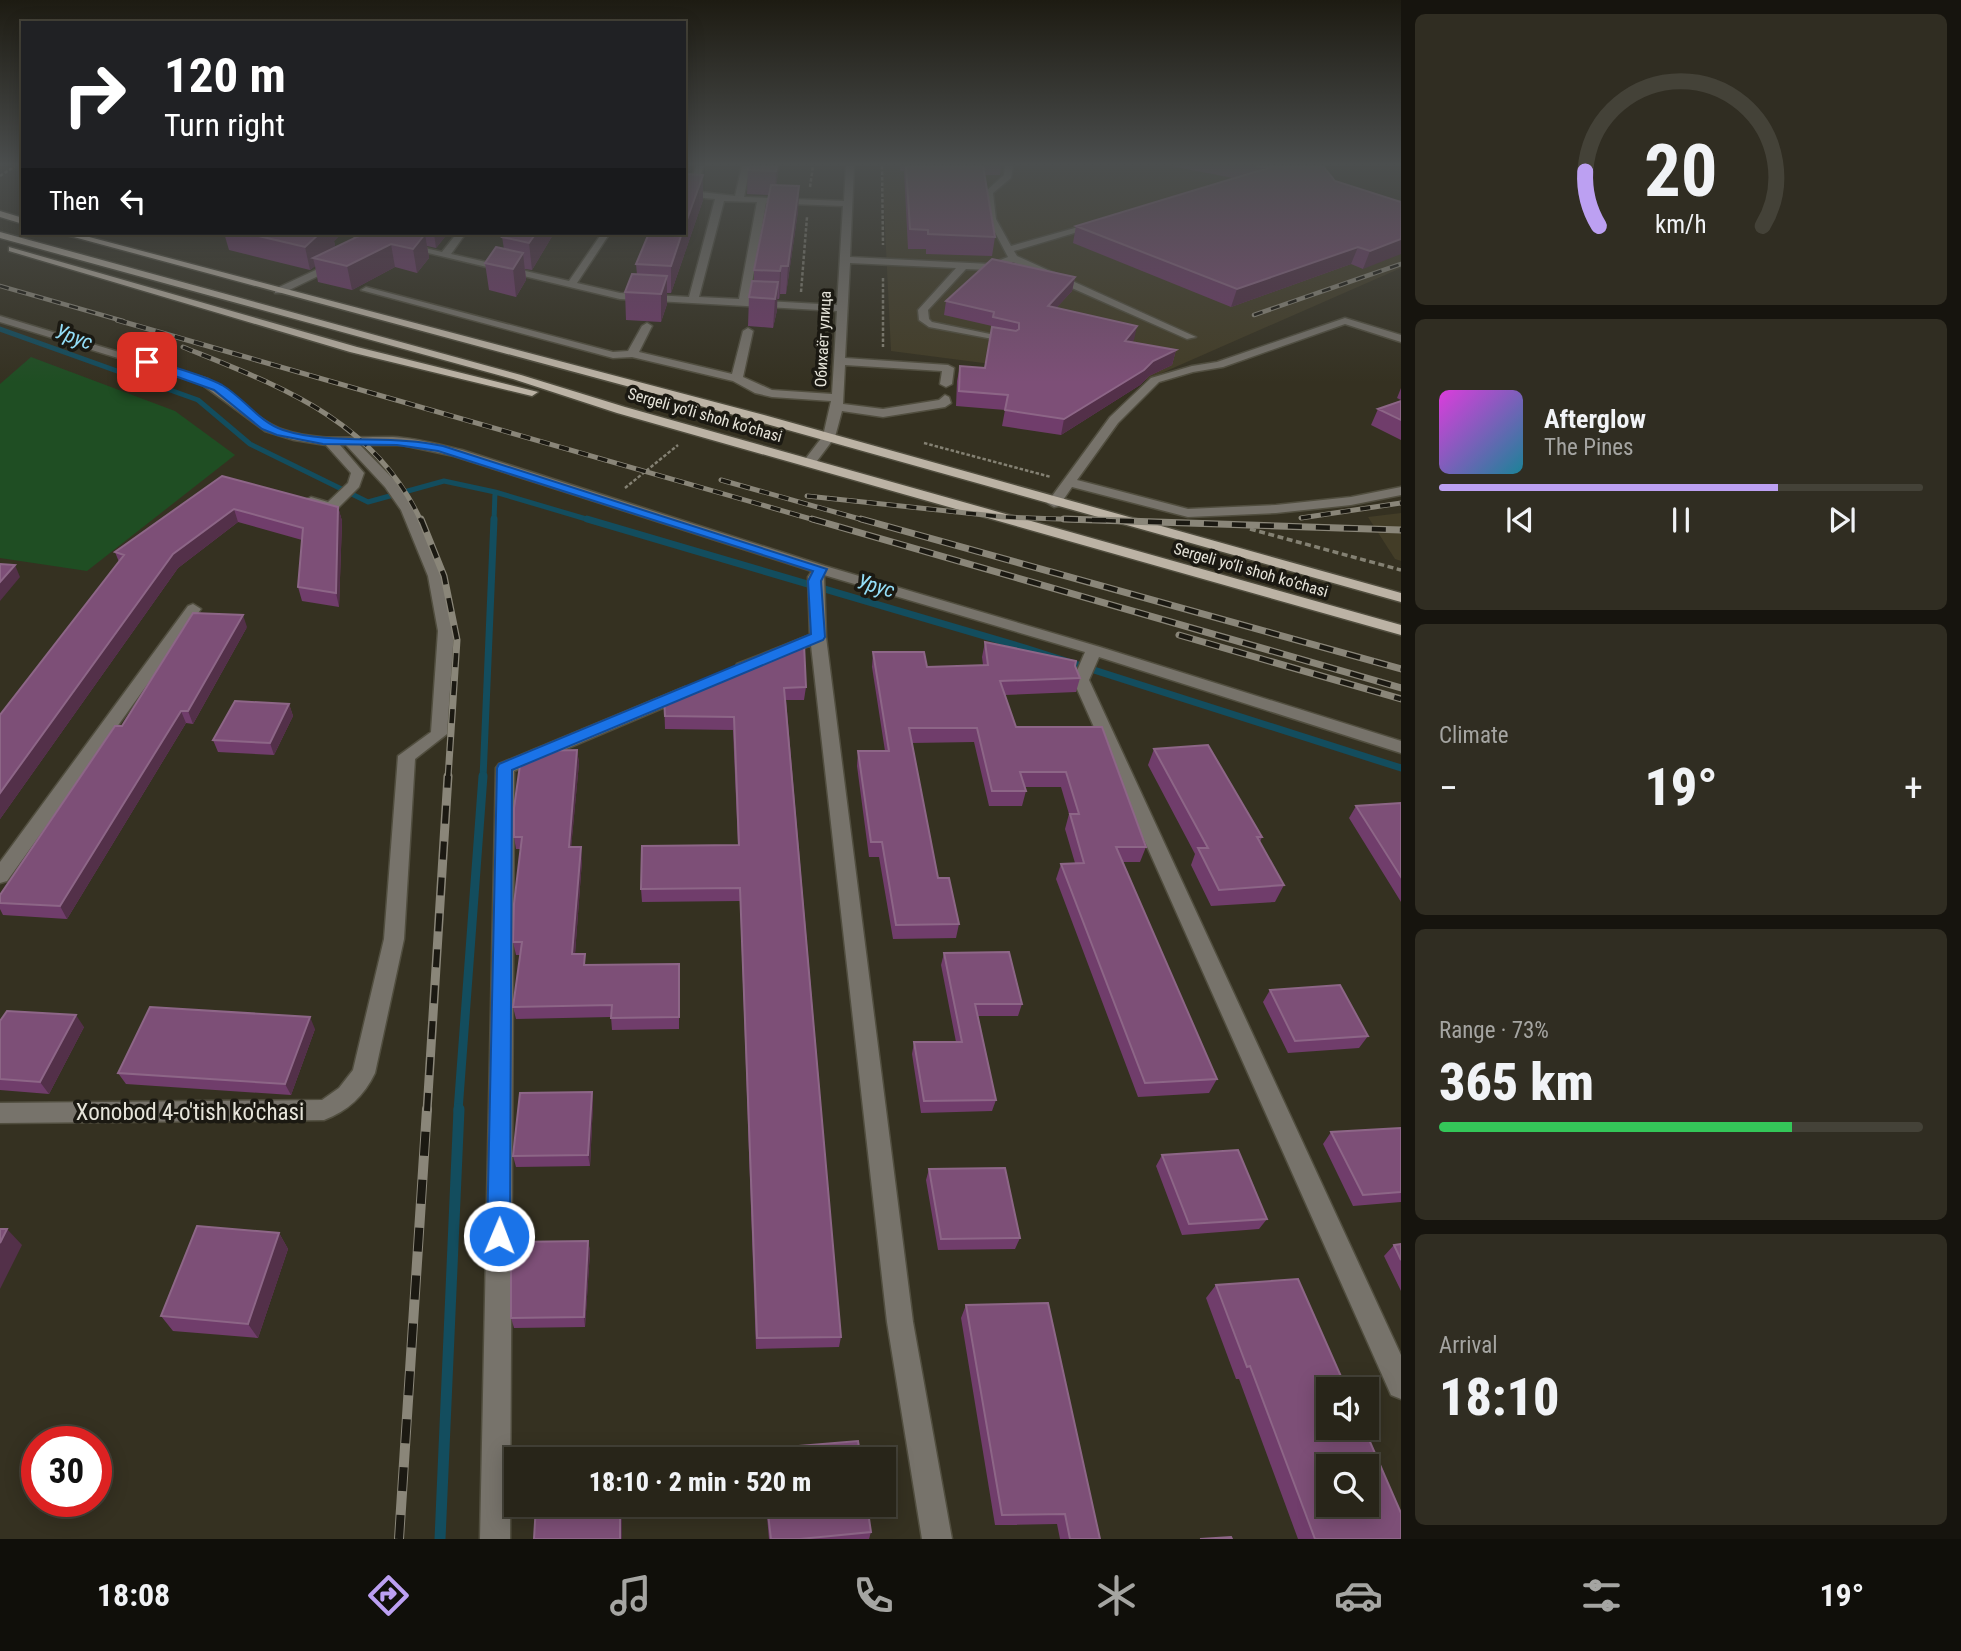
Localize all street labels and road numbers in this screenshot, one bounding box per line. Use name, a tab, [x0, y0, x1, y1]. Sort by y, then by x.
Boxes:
street label: Обихаёт улица	[811, 290, 835, 388]
street label: Sergeli yo‘li shoh ko‘chasi	[626, 384, 784, 446]
street label: Sergeli yo‘li shoh ko‘chasi	[1172, 539, 1330, 601]
street label: Xonobod 4-o'tish ko'chasi	[76, 1099, 304, 1126]

